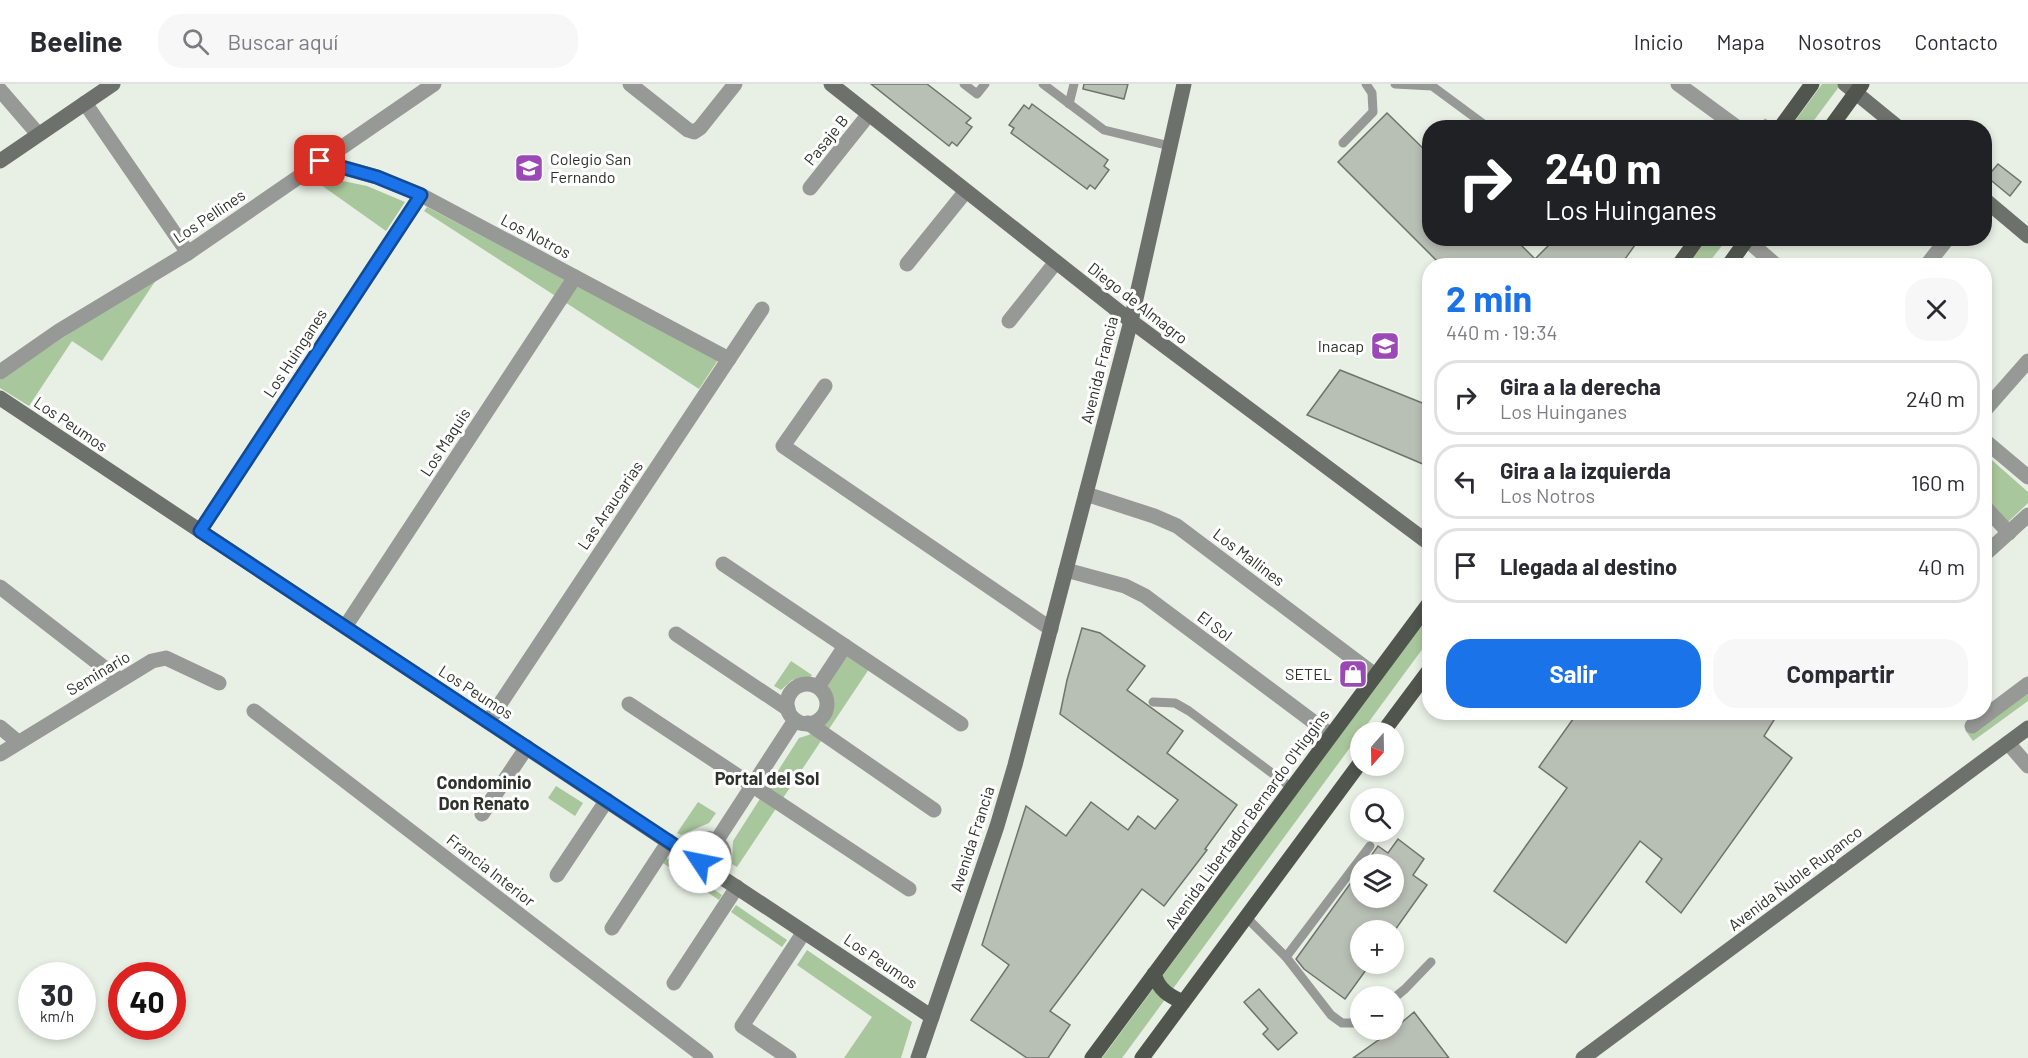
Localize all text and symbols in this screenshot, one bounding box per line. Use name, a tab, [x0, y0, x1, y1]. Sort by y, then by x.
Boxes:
search box	[158, 14, 578, 68]
text: Beeline	[30, 24, 122, 58]
icon: search	[179, 25, 212, 58]
text: Buscar aquí	[227, 28, 338, 54]
text: Inicio	[1634, 29, 1684, 54]
text: Mapa	[1717, 29, 1765, 54]
text: Nosotros	[1798, 29, 1881, 54]
text: Contacto	[1914, 29, 1998, 54]
street label: Pasaje B	[800, 111, 852, 169]
pin	[294, 135, 345, 186]
text: 240 m	[1545, 142, 1661, 192]
icon: arrive	[303, 144, 336, 177]
icon: right	[1446, 144, 1524, 222]
place label: Colegio San Fernando	[550, 149, 631, 186]
school or university icon: Colegio San Fernando	[513, 152, 545, 184]
street label: Los Pellines	[169, 185, 248, 247]
text: Los Huinganes	[1545, 193, 1717, 225]
street label: Los Notros	[498, 209, 574, 262]
street label: Diego de Almagro	[1085, 258, 1192, 347]
text: 2 min	[1446, 276, 1532, 319]
button: close	[1905, 278, 1968, 341]
street label: Los Huinganes	[259, 305, 330, 401]
street label: Avenida Francia	[1076, 314, 1121, 425]
text: 440 m · 19:34	[1446, 320, 1558, 344]
school or university icon: Inacap	[1369, 330, 1401, 362]
place label: Inacap	[1318, 336, 1364, 355]
text: Gira a la derecha	[1500, 373, 1661, 399]
icon: right	[1449, 381, 1482, 414]
text: 240 m	[1906, 385, 1965, 411]
street label: Los Peumos	[31, 392, 112, 455]
text: Los Huinganes	[1500, 399, 1627, 423]
street label: Los Maquis	[416, 404, 474, 479]
street label: Las Araucarias	[573, 457, 646, 553]
text: Gira a la izquierda	[1500, 457, 1671, 483]
icon: left	[1449, 465, 1482, 498]
text: 160 m	[1911, 469, 1965, 495]
text: Los Notros	[1500, 483, 1595, 507]
street label: Los Mallines	[1210, 524, 1289, 590]
icon: arrive	[1449, 549, 1482, 582]
text: Llegada al destino	[1500, 553, 1677, 579]
text: 40 m	[1918, 553, 1965, 579]
street label: El Sol	[1194, 606, 1236, 645]
button: Salir	[1446, 639, 1701, 708]
button: Compartir	[1713, 639, 1968, 708]
street label: Seminario	[63, 646, 133, 699]
shop icon: SETEL	[1337, 658, 1369, 690]
street label: Los Peumos	[436, 661, 517, 723]
place label: SETEL	[1285, 664, 1332, 683]
street label: Avenida Libertador Bernardo O'Higgins	[1161, 705, 1333, 932]
north arrow	[1350, 722, 1404, 776]
map controls	[1350, 722, 1404, 1040]
district label: Portal del Sol	[715, 767, 819, 789]
district label: Condominio Don Renato	[436, 771, 532, 814]
street label: Avenida Francia	[946, 784, 998, 894]
button: search	[1350, 788, 1404, 842]
street label: Avenida Ñuble Rupanco	[1724, 821, 1865, 934]
street label: Francia Interior	[444, 829, 539, 910]
position arrow	[668, 830, 732, 894]
button: layers	[1350, 854, 1404, 908]
button: +	[1350, 920, 1404, 974]
street label: Los Peumos	[841, 929, 922, 992]
speed limit sign: 40	[108, 962, 186, 1040]
text: 30	[40, 976, 74, 1012]
button: −	[1350, 986, 1404, 1040]
text: km/h	[40, 1007, 74, 1025]

